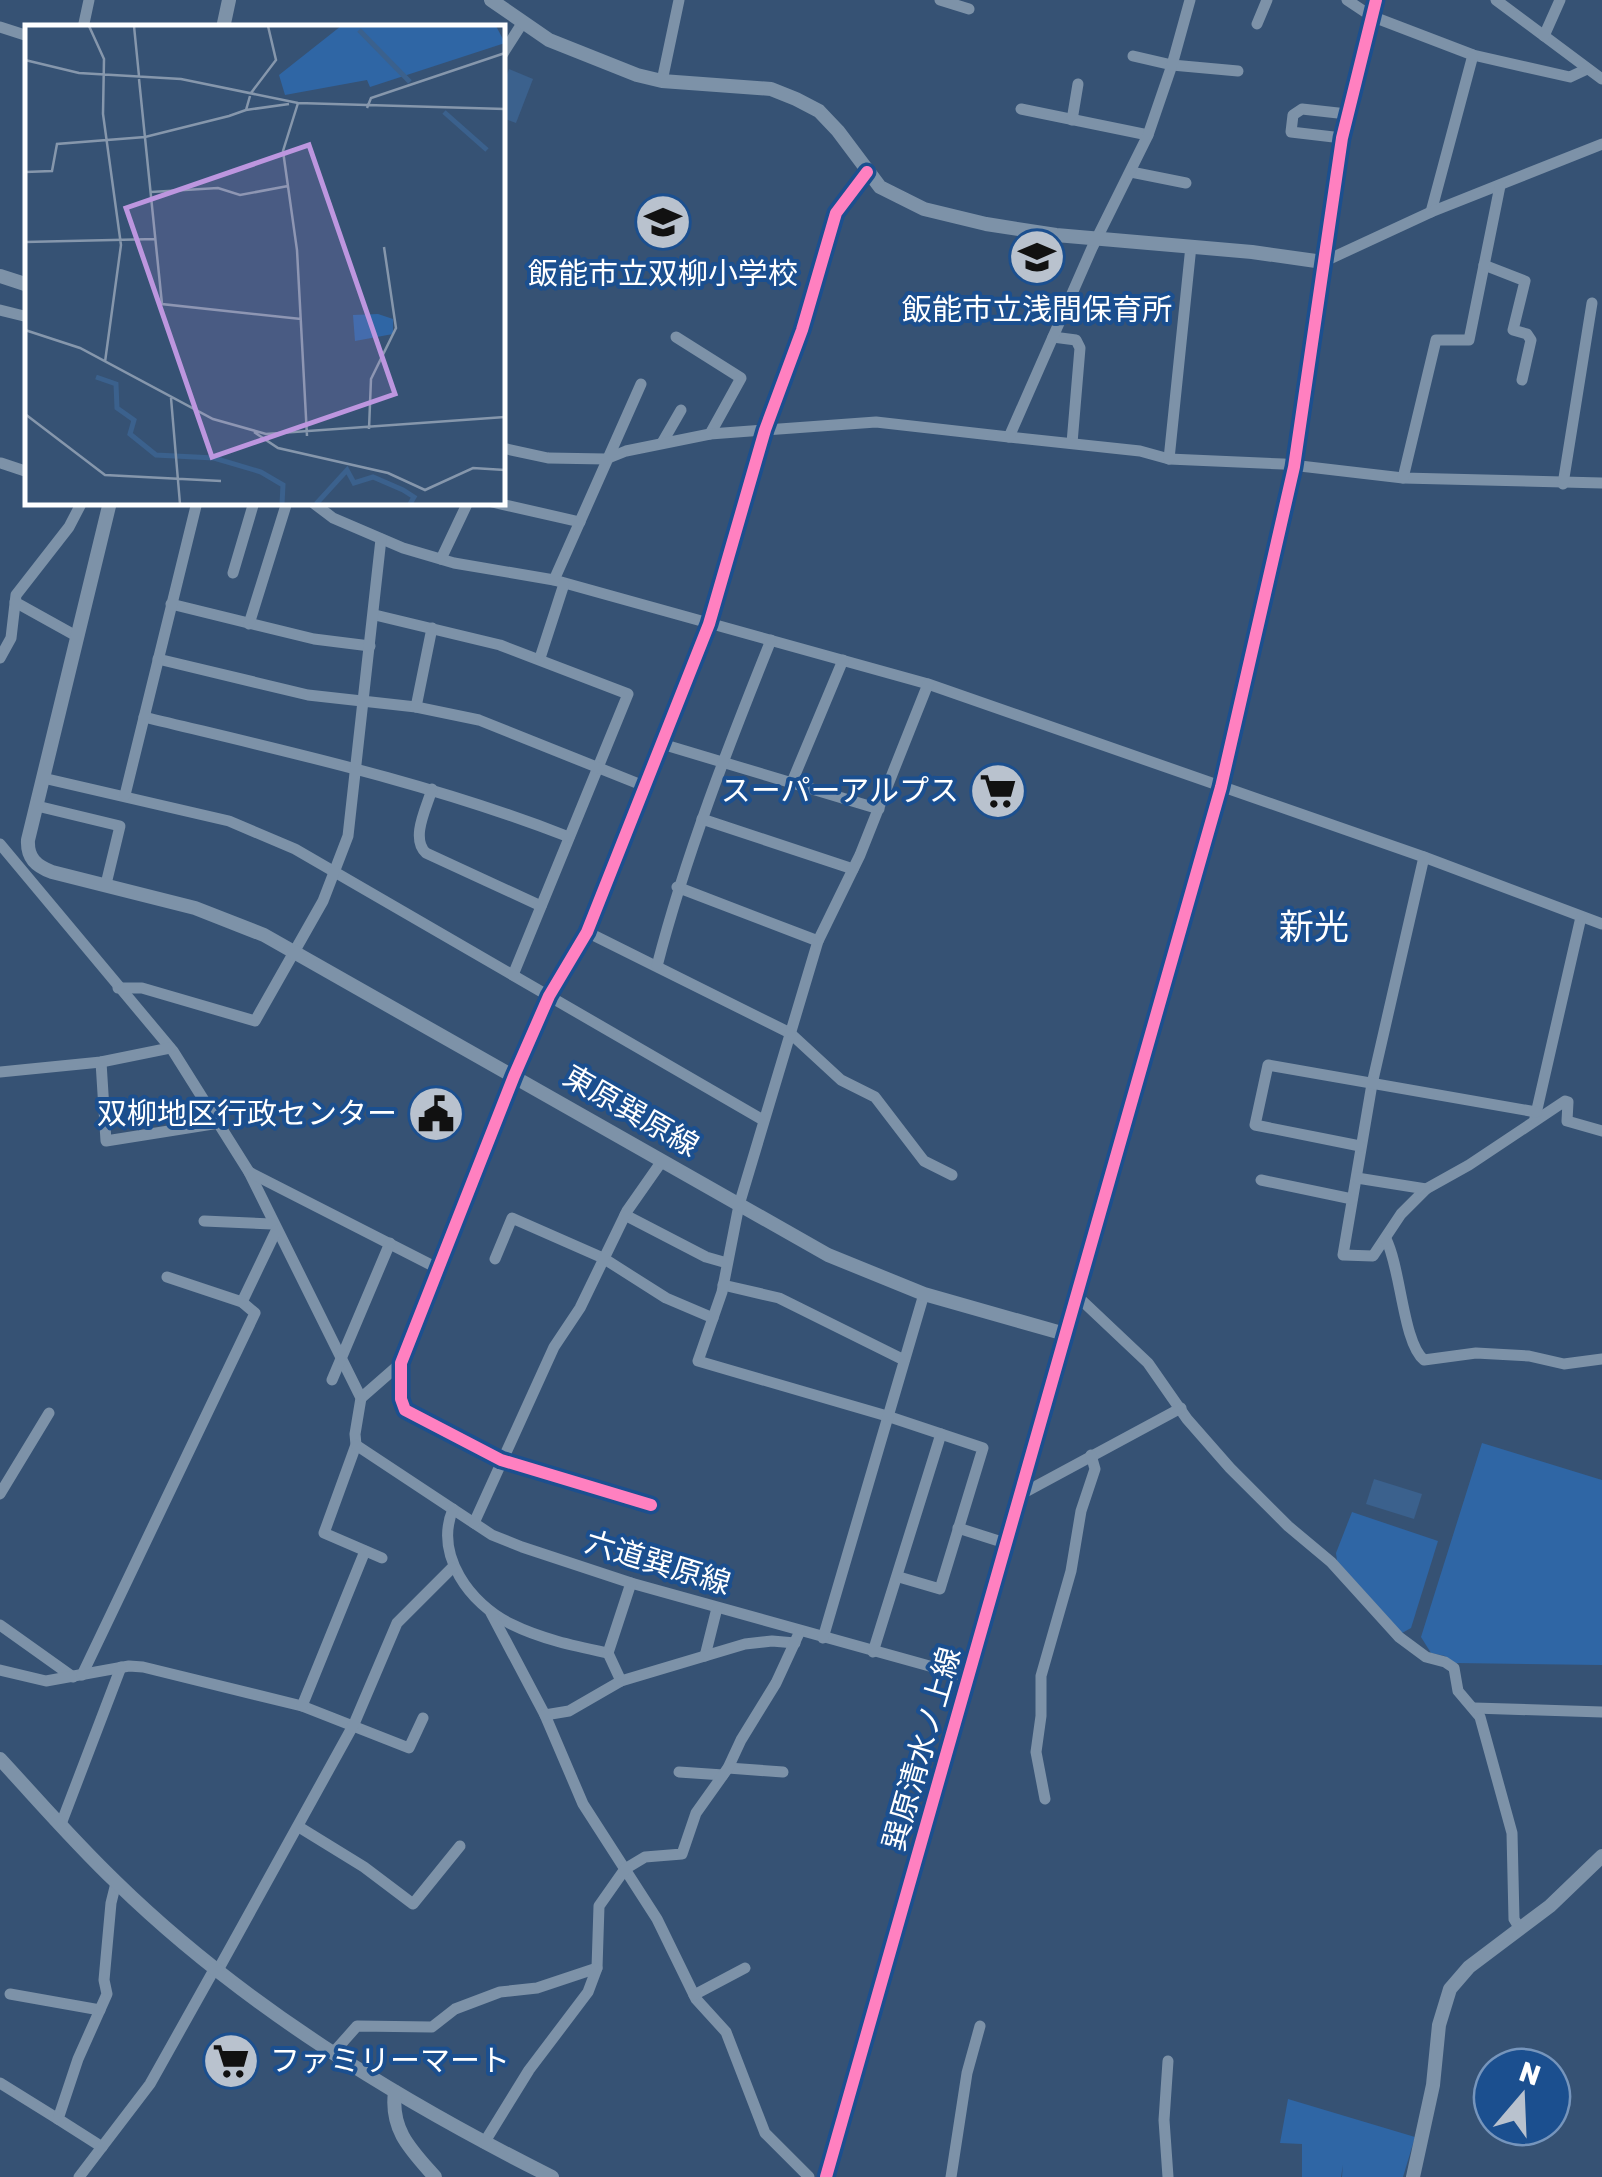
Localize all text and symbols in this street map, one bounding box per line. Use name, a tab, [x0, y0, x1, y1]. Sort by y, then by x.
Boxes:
inset map	[25, 25, 505, 505]
school or university icon: 飯能市立双柳小学校	[633, 192, 693, 252]
school or university icon: 飯能市立浅間保育所	[1007, 227, 1067, 287]
place label: 飯能市立双柳小学校	[528, 256, 798, 292]
place label: 飯能市立浅間保育所	[902, 292, 1172, 328]
supermarket icon: スーパーアルプス	[968, 761, 1028, 821]
place label: スーパーアルプス	[721, 773, 959, 809]
district label: 新光	[1279, 906, 1349, 948]
street label: 東原巽原線	[557, 1058, 705, 1164]
public building icon: 双柳地区行政センター	[406, 1084, 466, 1144]
place label: 双柳地区行政センター	[97, 1096, 397, 1132]
street label: 六道巽原線	[581, 1524, 735, 1602]
street label: 巽原清水ノ上線	[876, 1643, 968, 1855]
supermarket icon: ファミリーマート	[201, 2031, 261, 2091]
place label: ファミリーマート	[270, 2043, 510, 2079]
north arrow	[1472, 2047, 1572, 2147]
text: N	[1515, 2055, 1545, 2093]

